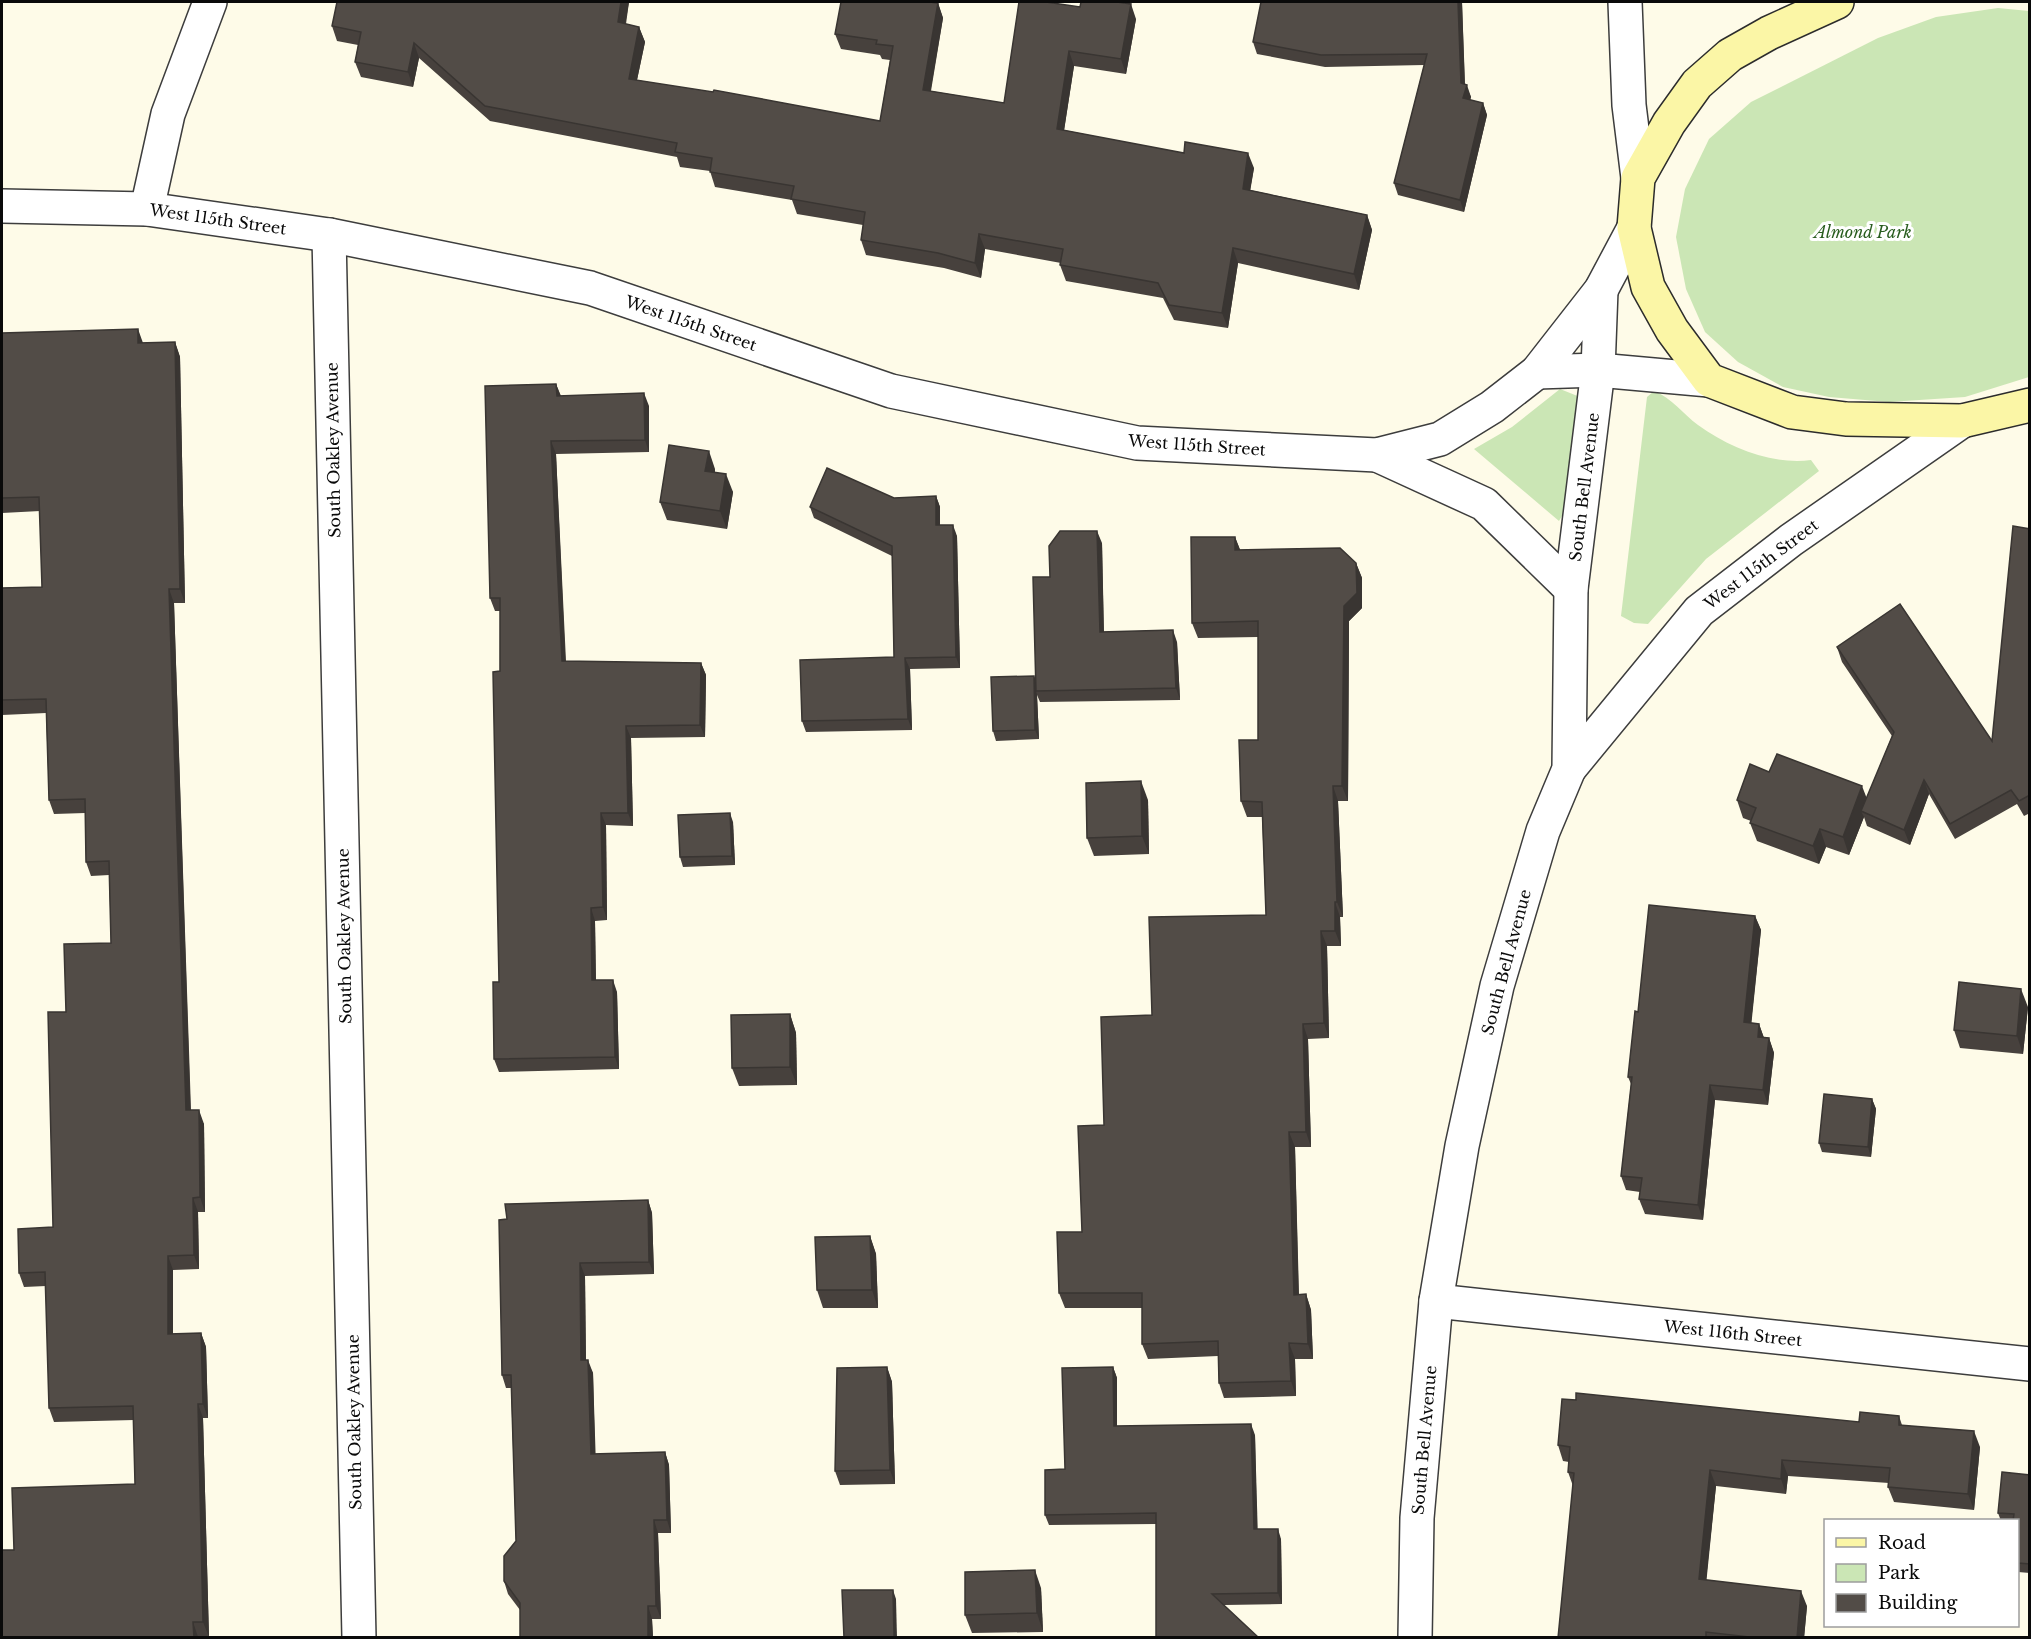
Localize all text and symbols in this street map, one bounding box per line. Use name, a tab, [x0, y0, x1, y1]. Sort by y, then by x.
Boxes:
street label: West 115th Street	[147, 199, 288, 238]
park label: Almond Park	[1812, 222, 1912, 242]
street label: West 115th Street	[622, 291, 759, 355]
street label: South Oakley Avenue	[321, 362, 345, 538]
street label: South Bell Avenue	[1565, 411, 1603, 563]
street label: West 115th Street	[1127, 430, 1266, 460]
street label: West 115th Street	[1699, 515, 1822, 614]
street label: South Oakley Avenue	[332, 848, 356, 1024]
street label: South Bell Avenue	[1477, 887, 1535, 1037]
street label: West 116th Street	[1662, 1316, 1803, 1350]
street label: South Oakley Avenue	[342, 1334, 366, 1510]
street label: South Bell Avenue	[1408, 1364, 1440, 1516]
legend	[1824, 1519, 2019, 1627]
text: Road	[1878, 1532, 1926, 1554]
text: Park	[1878, 1562, 1920, 1584]
text: Building	[1878, 1592, 1957, 1614]

